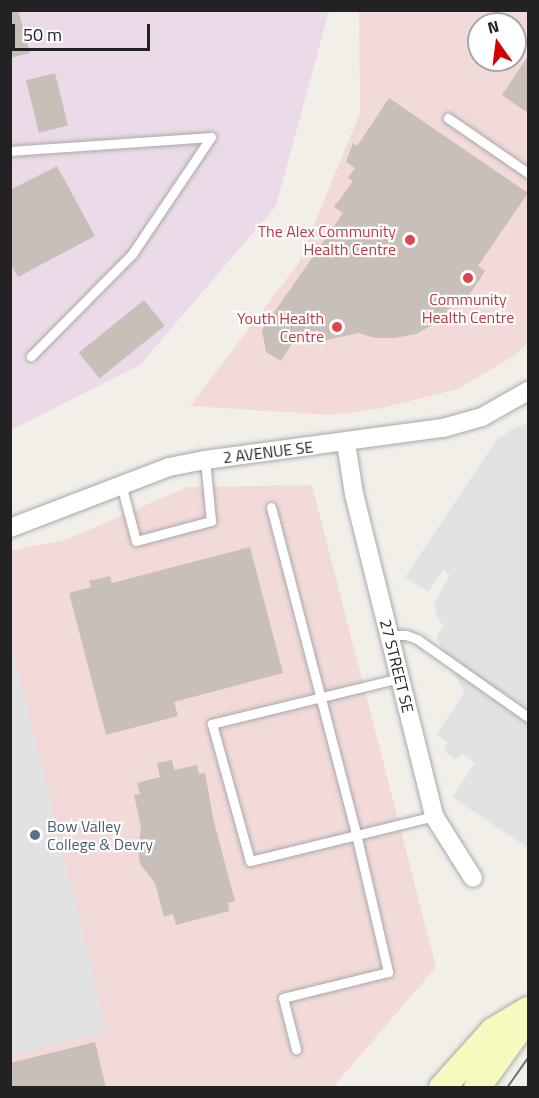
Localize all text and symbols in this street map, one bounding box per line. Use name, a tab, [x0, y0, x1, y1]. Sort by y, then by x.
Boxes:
scale bar	[15, 12, 153, 50]
north arrow	[467, 12, 527, 72]
text: N	[485, 13, 501, 39]
text: 50 m	[23, 21, 62, 48]
place label: The Alex Community Health Centre	[258, 221, 396, 259]
marker: The Alex Community Health Centre	[401, 231, 419, 249]
marker: Community Health Centre	[459, 269, 477, 287]
place label: Community Health Centre	[422, 289, 514, 327]
place label: Youth Health Centre	[237, 308, 324, 346]
marker: Youth Health Centre	[328, 318, 346, 336]
street label: 2 AVENUE SE	[222, 437, 314, 467]
street label: 27 STREET SE	[376, 617, 418, 715]
place label: Bow Valley College & Devry	[47, 816, 153, 854]
marker: Bow Valley College & Devry	[28, 828, 42, 842]

